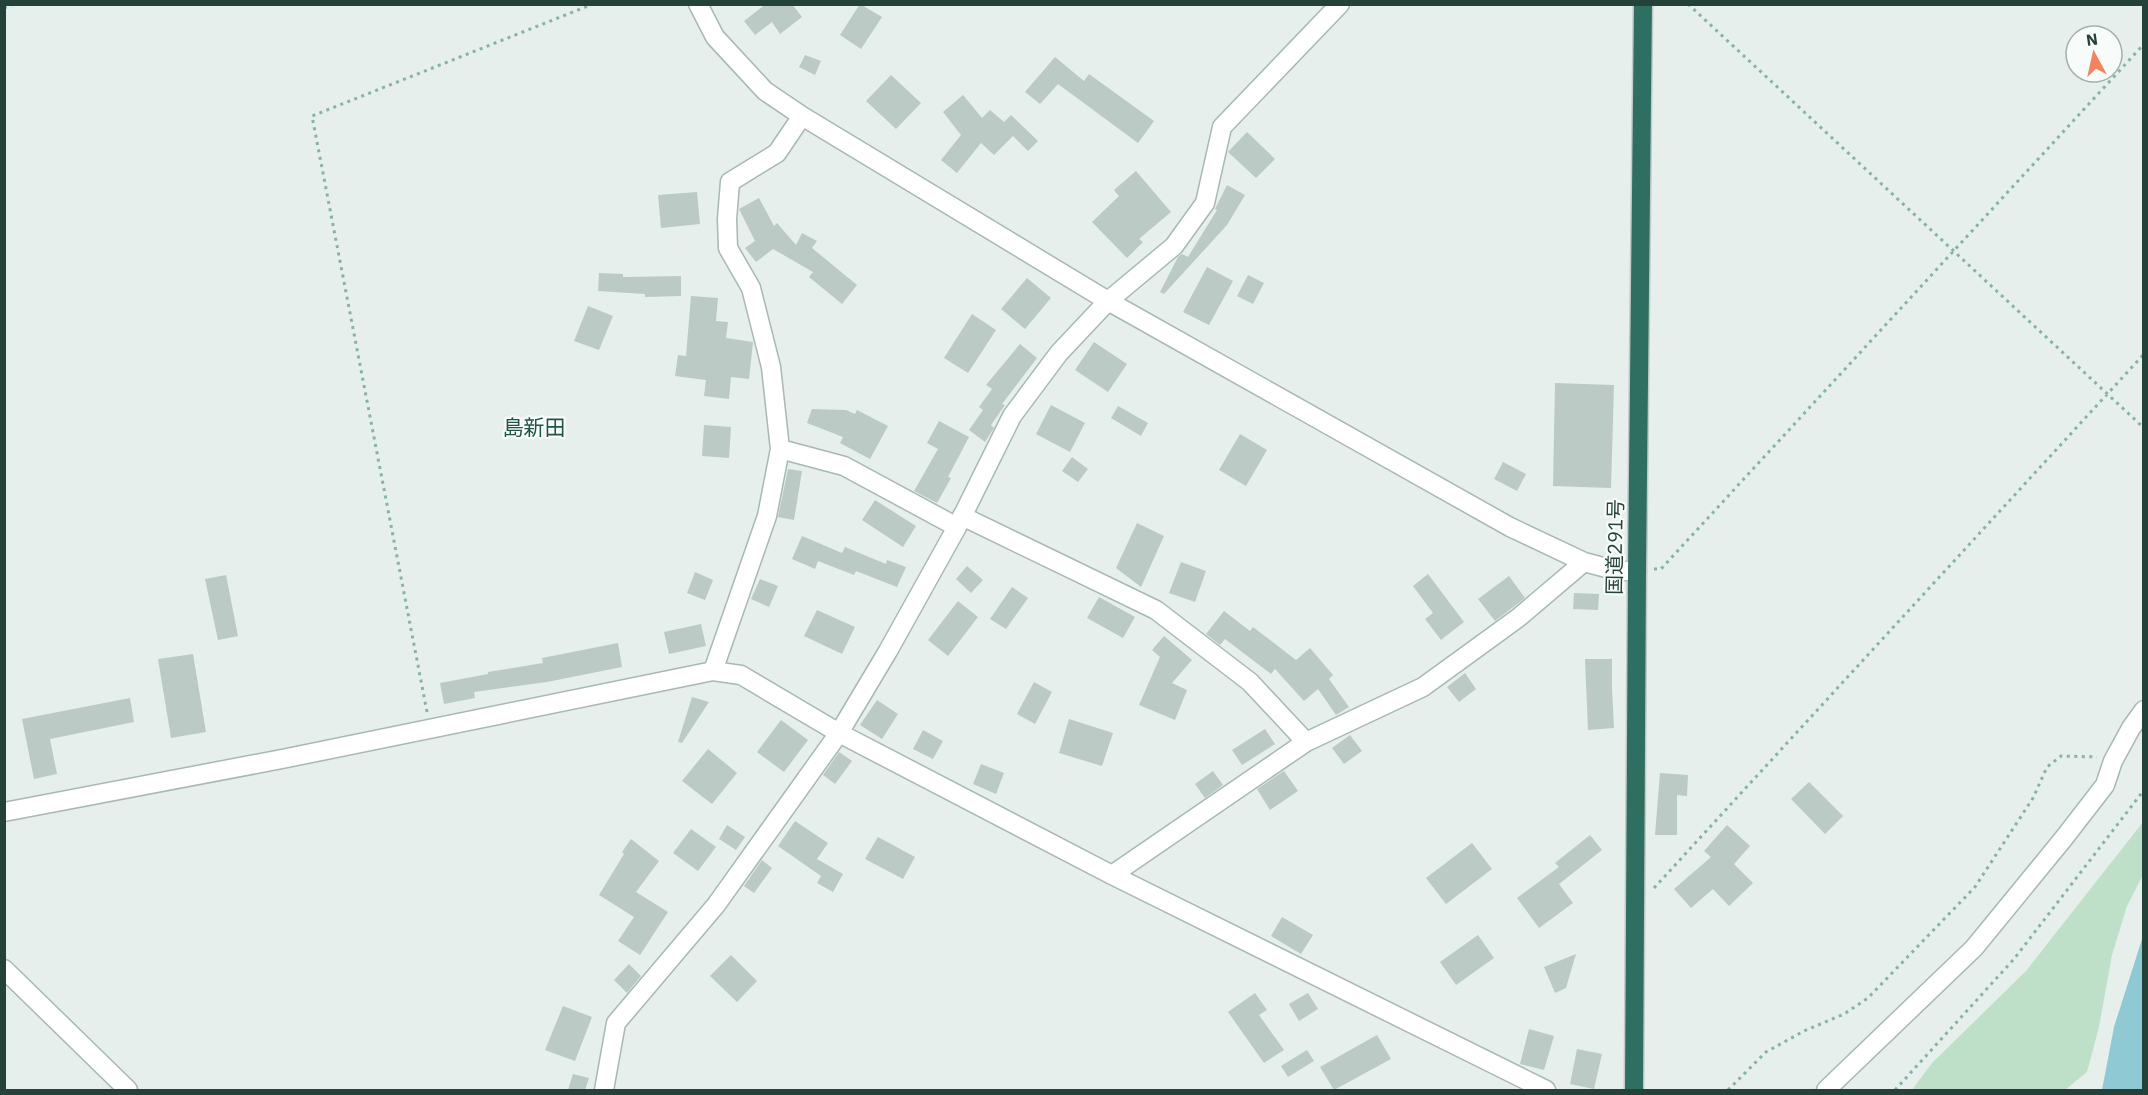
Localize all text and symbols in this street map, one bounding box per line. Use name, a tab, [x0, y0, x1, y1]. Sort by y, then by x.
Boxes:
north arrow	[2064, 24, 2124, 84]
text: N	[2085, 28, 2099, 50]
district label: 島新田	[503, 413, 566, 441]
street label: 国道291号	[1600, 499, 1629, 595]

